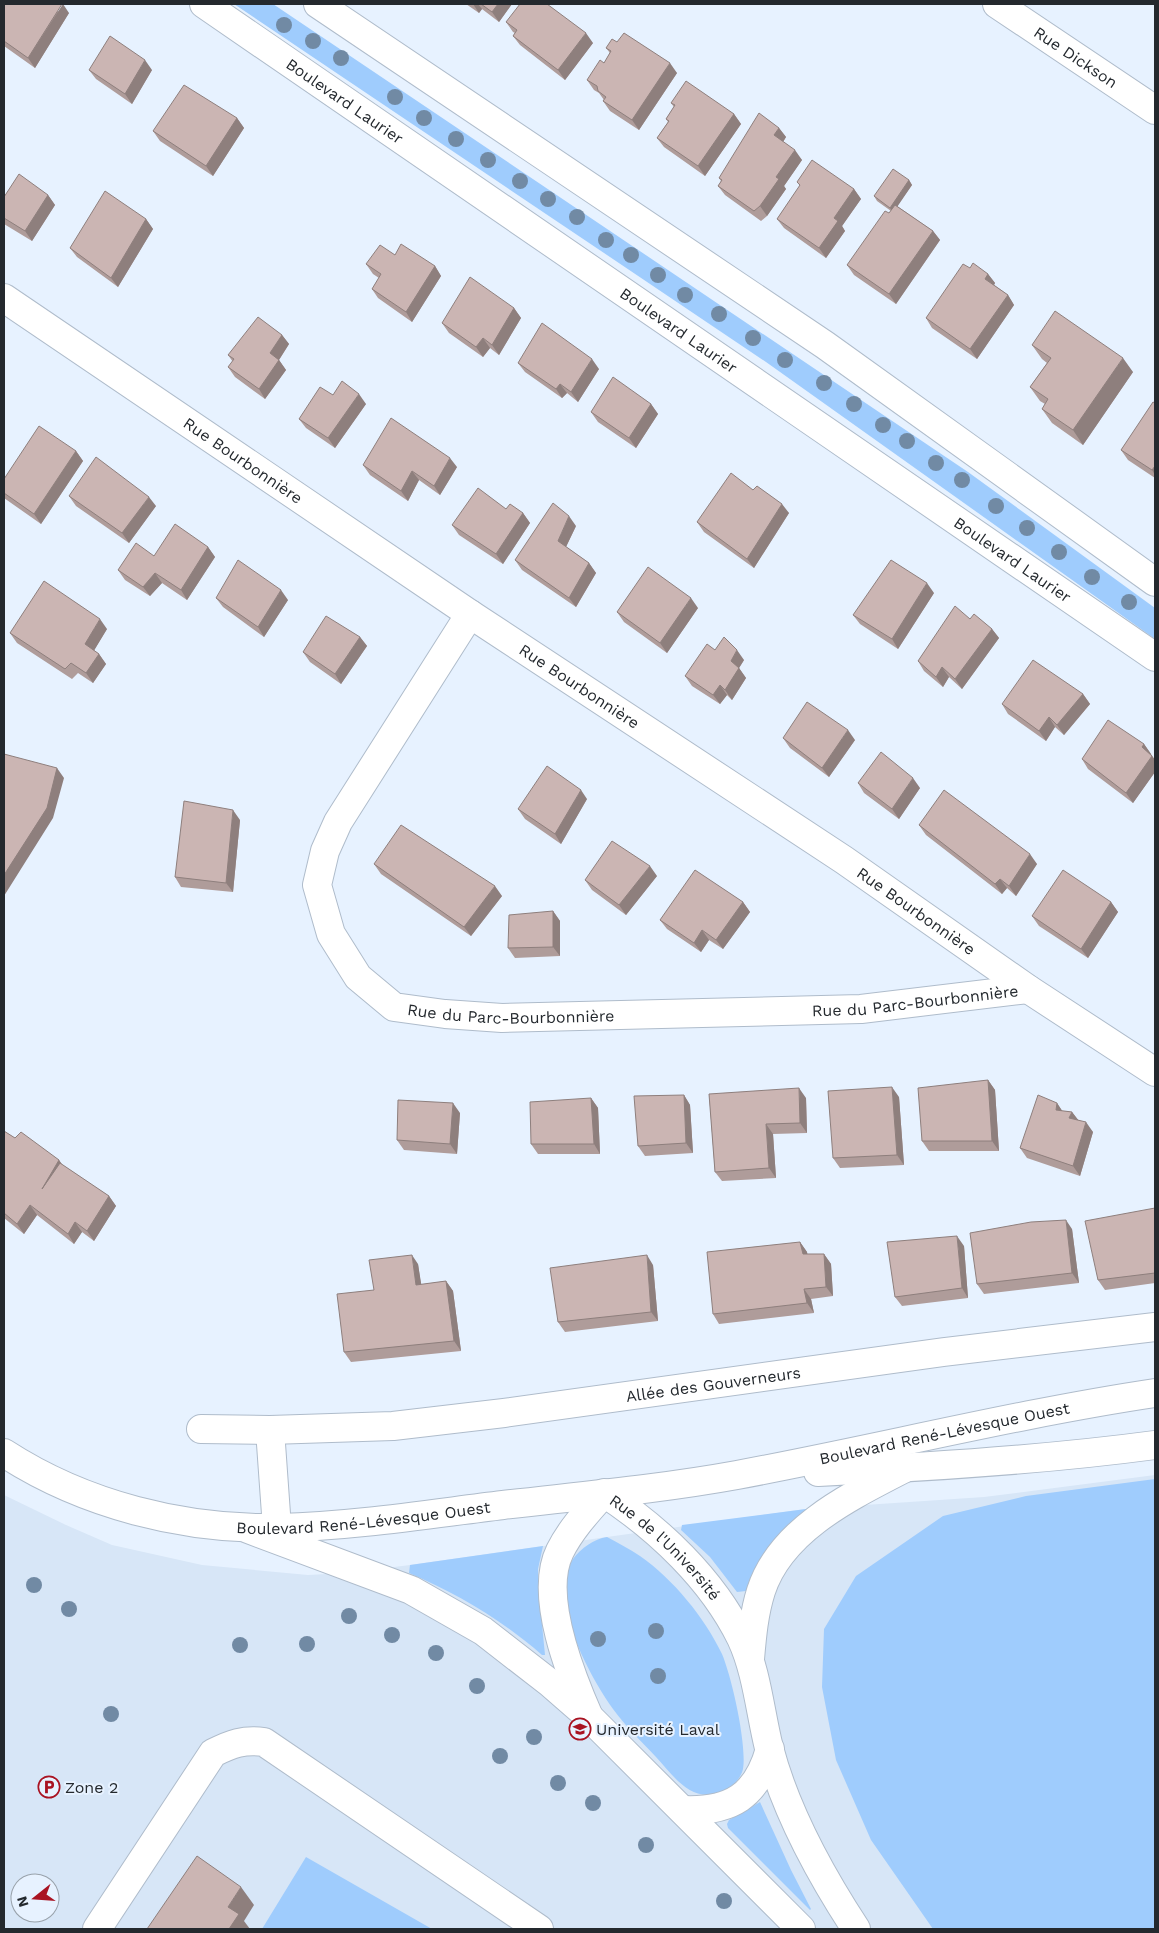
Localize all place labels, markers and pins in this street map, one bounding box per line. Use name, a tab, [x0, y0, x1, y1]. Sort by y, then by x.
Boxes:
school or university icon: Université Laval	[568, 1717, 592, 1741]
place label: Université Laval	[596, 1720, 720, 1739]
parking icon: Zone 2	[37, 1775, 61, 1799]
place label: Zone 2	[65, 1778, 118, 1797]

